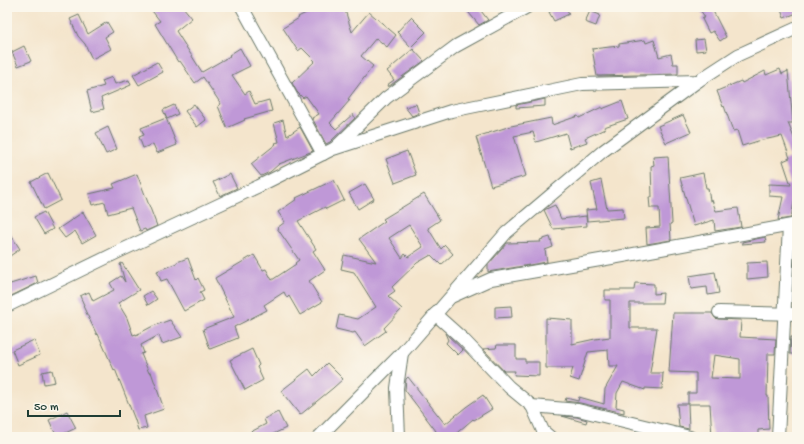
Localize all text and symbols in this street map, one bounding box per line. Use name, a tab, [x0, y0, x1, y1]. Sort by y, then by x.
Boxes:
scale bar	[28, 392, 120, 418]
text: 50 m	[34, 401, 59, 415]

